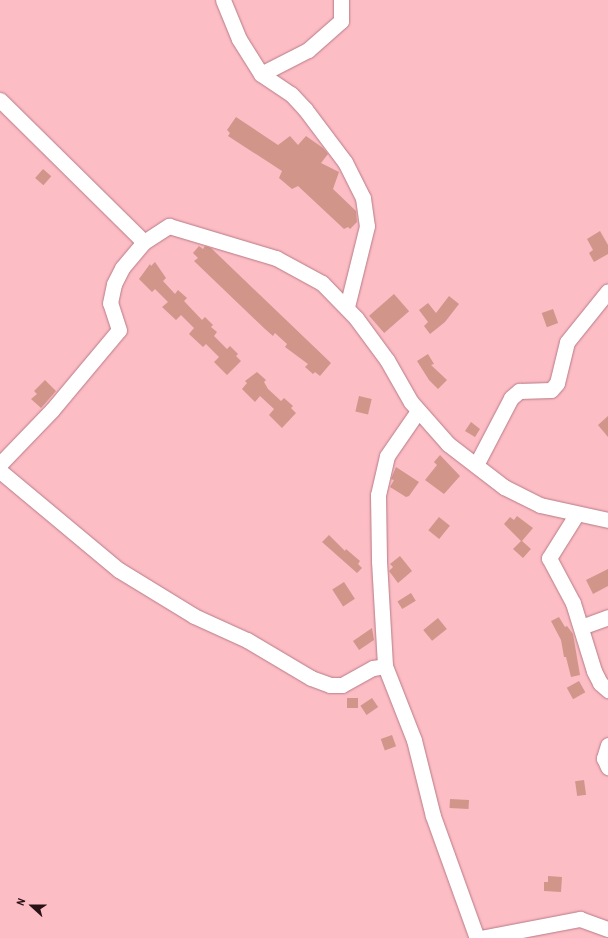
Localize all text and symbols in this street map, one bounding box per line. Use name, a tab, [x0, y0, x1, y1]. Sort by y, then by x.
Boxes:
north arrow	[12, 886, 52, 926]
text: N	[13, 896, 28, 907]

